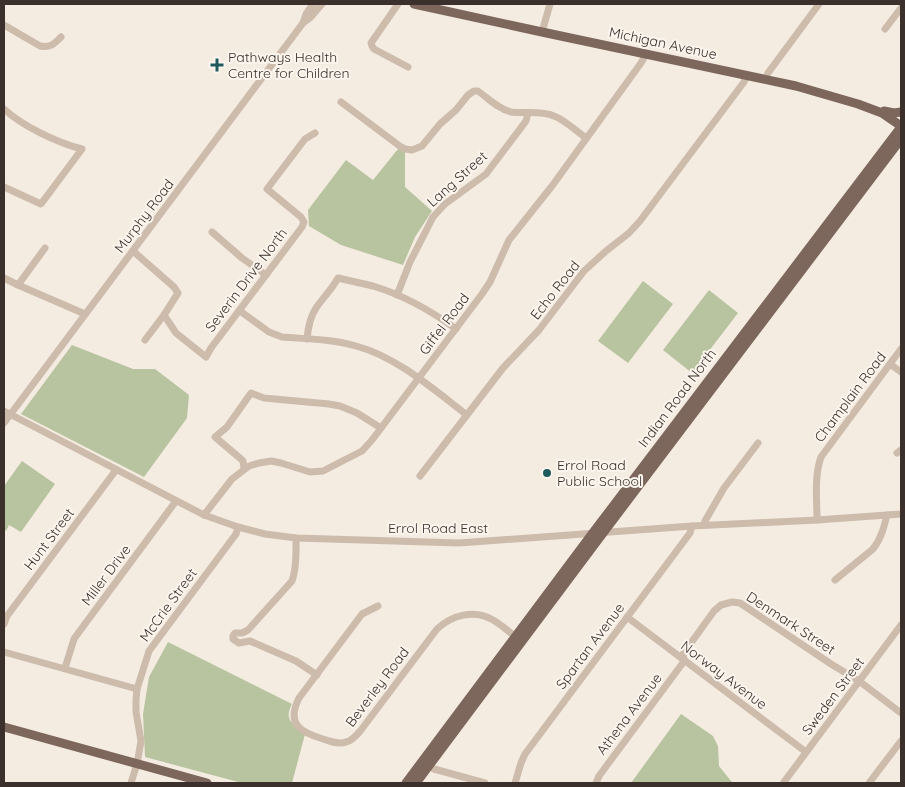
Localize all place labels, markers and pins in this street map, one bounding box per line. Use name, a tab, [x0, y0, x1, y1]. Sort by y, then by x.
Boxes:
place label: Pathways Health Centre for Children	[228, 48, 350, 82]
marker: Pathways Health Centre for Children	[210, 58, 224, 72]
place label: Errol Road Public School	[557, 456, 642, 490]
marker: Errol Road Public School	[541, 467, 553, 479]

